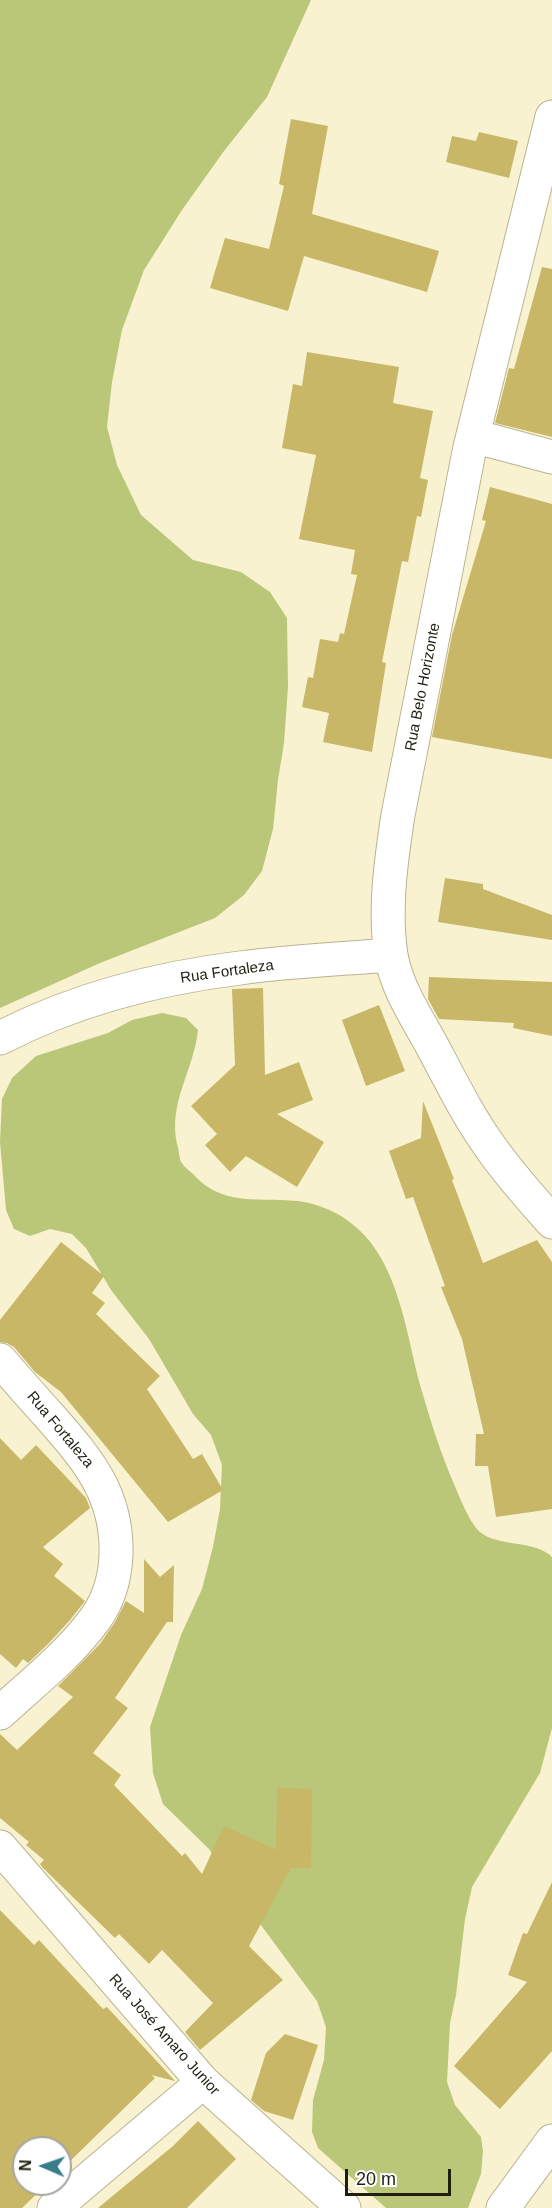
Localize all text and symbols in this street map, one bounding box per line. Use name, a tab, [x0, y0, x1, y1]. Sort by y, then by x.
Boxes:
street label: Rua Belo Horizonte	[402, 621, 444, 753]
street label: Rua Fortaleza	[179, 957, 275, 987]
street label: Rua Fortaleza	[23, 1388, 97, 1472]
street label: Rua José Amaro Junior	[105, 1971, 223, 2099]
north arrow	[12, 2136, 72, 2196]
scale bar	[348, 2157, 454, 2195]
text: N	[17, 2159, 34, 2171]
text: 20 m	[356, 2169, 396, 2189]

